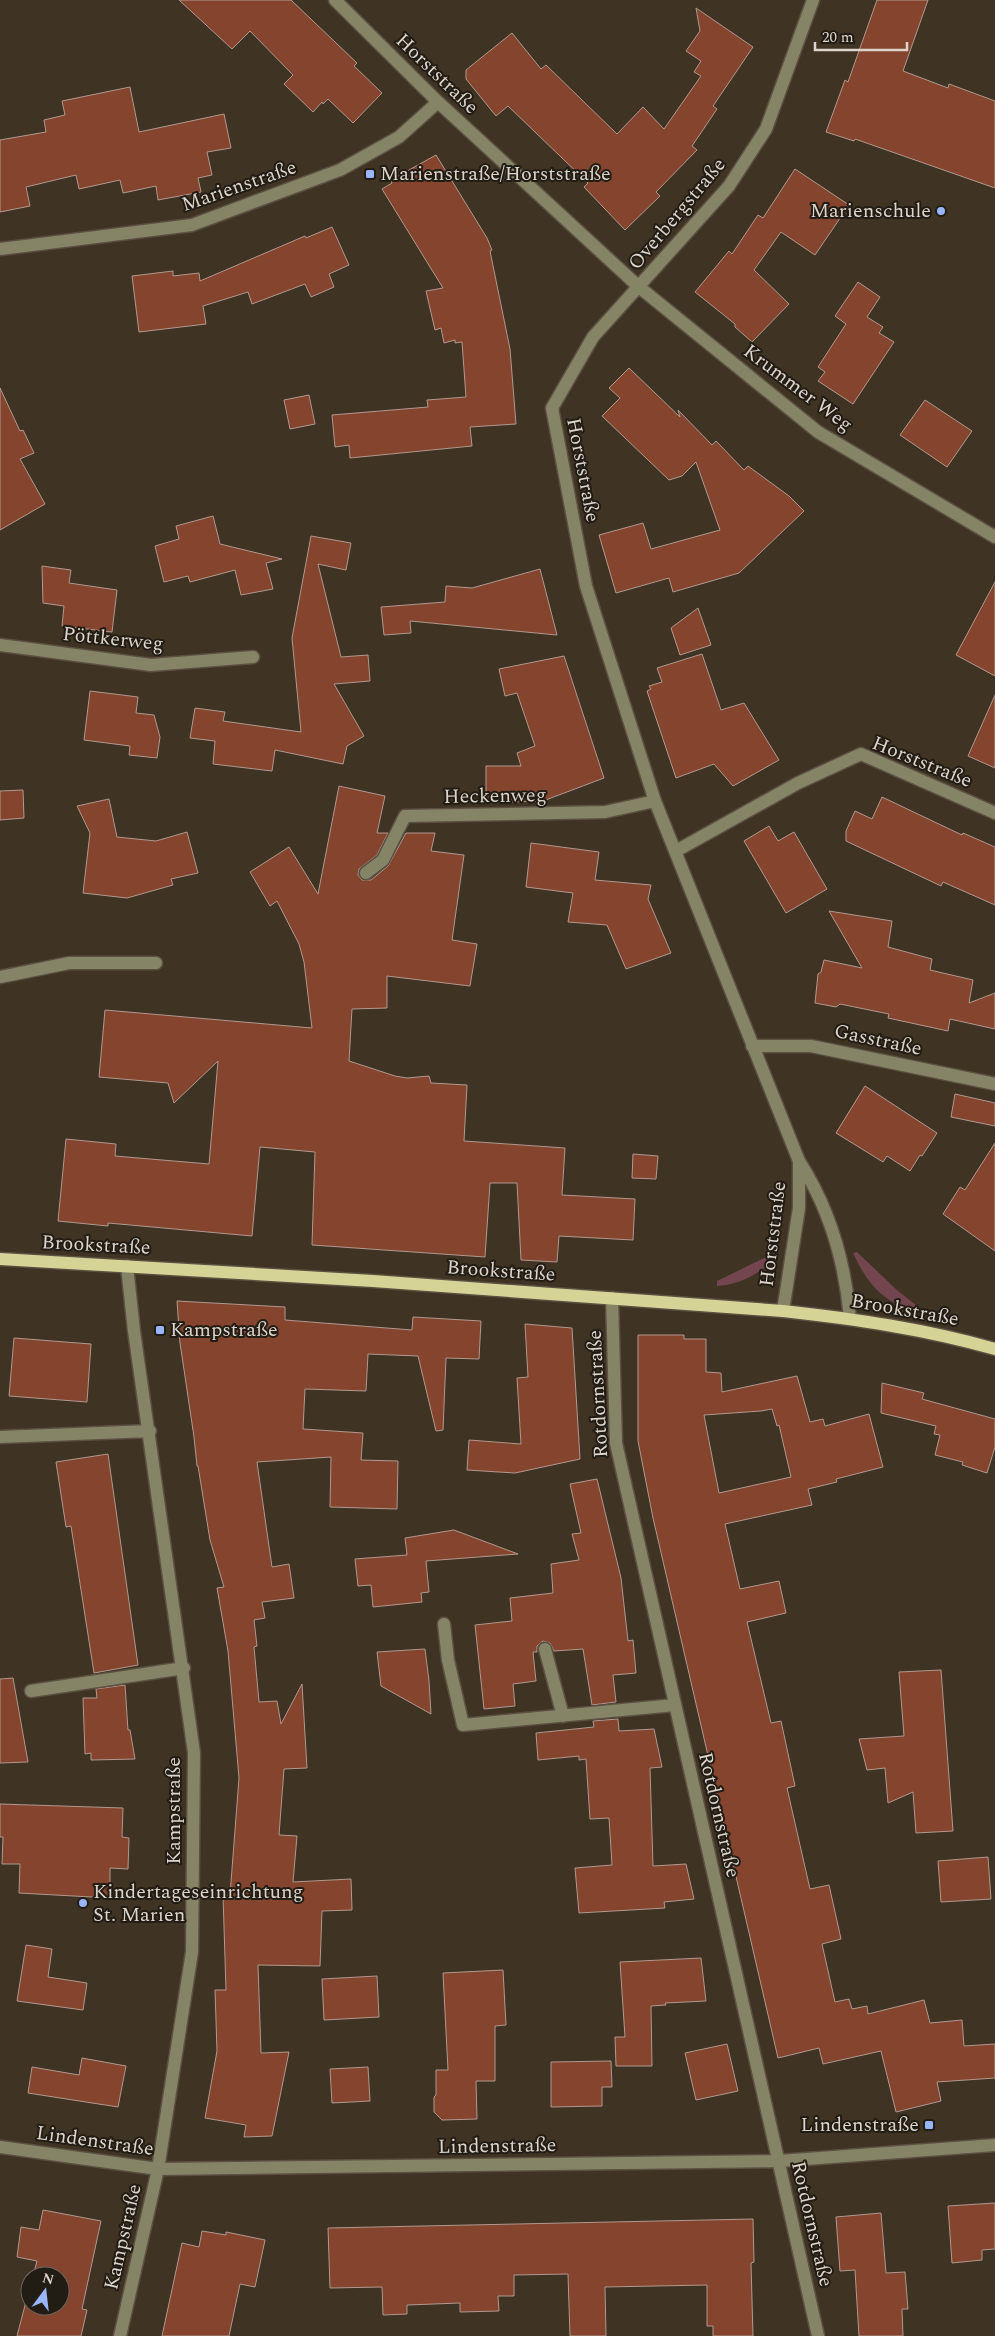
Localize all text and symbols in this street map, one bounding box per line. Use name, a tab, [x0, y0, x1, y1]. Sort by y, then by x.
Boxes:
scale bar	[815, 20, 908, 52]
street label: Horststraße	[389, 26, 485, 122]
text: 20 m	[822, 26, 854, 49]
street label: Overbergstraße	[621, 151, 733, 277]
street label: Marienstraße	[177, 152, 301, 220]
place label: Marienstraße/Horststraße	[380, 159, 611, 189]
marker: Marienstraße/Horststraße	[364, 168, 376, 180]
place label: Marienschule	[810, 196, 931, 226]
marker: Marienschule	[935, 205, 947, 217]
street label: Krummer Weg	[737, 337, 859, 439]
street label: Horststraße	[558, 415, 608, 525]
street label: Pöttkerweg	[61, 619, 165, 659]
street label: Horststraße	[867, 728, 977, 796]
street label: Heckenweg	[443, 780, 547, 812]
street label: Gasstraße	[831, 1016, 925, 1064]
street label: Horststraße	[752, 1180, 794, 1288]
street label: Brookstraße	[41, 1227, 151, 1263]
street label: Brookstraße	[446, 1252, 556, 1290]
street label: Brookstraße	[849, 1286, 961, 1334]
place label: Kampstraße	[170, 1315, 278, 1345]
marker: Kampstraße	[154, 1324, 166, 1336]
street label: Rotdornstraße	[580, 1329, 616, 1459]
street label: Rotdornstraße	[690, 1749, 748, 1881]
street label: Kampstraße	[159, 1757, 189, 1865]
place label: Kindertageseinrichtung St. Marien	[93, 1877, 303, 1930]
marker: Kindertageseinrichtung St. Marien	[77, 1897, 89, 1909]
place label: Lindenstraße	[801, 2110, 919, 2140]
street label: Lindenstraße	[34, 2118, 156, 2164]
marker: Lindenstraße	[923, 2119, 935, 2131]
street label: Lindenstraße	[438, 2130, 556, 2162]
street label: Rotdornstraße	[783, 2158, 841, 2290]
street label: Kampstraße	[96, 2181, 150, 2293]
north arrow	[20, 2266, 70, 2316]
text: N	[40, 2267, 56, 2291]

